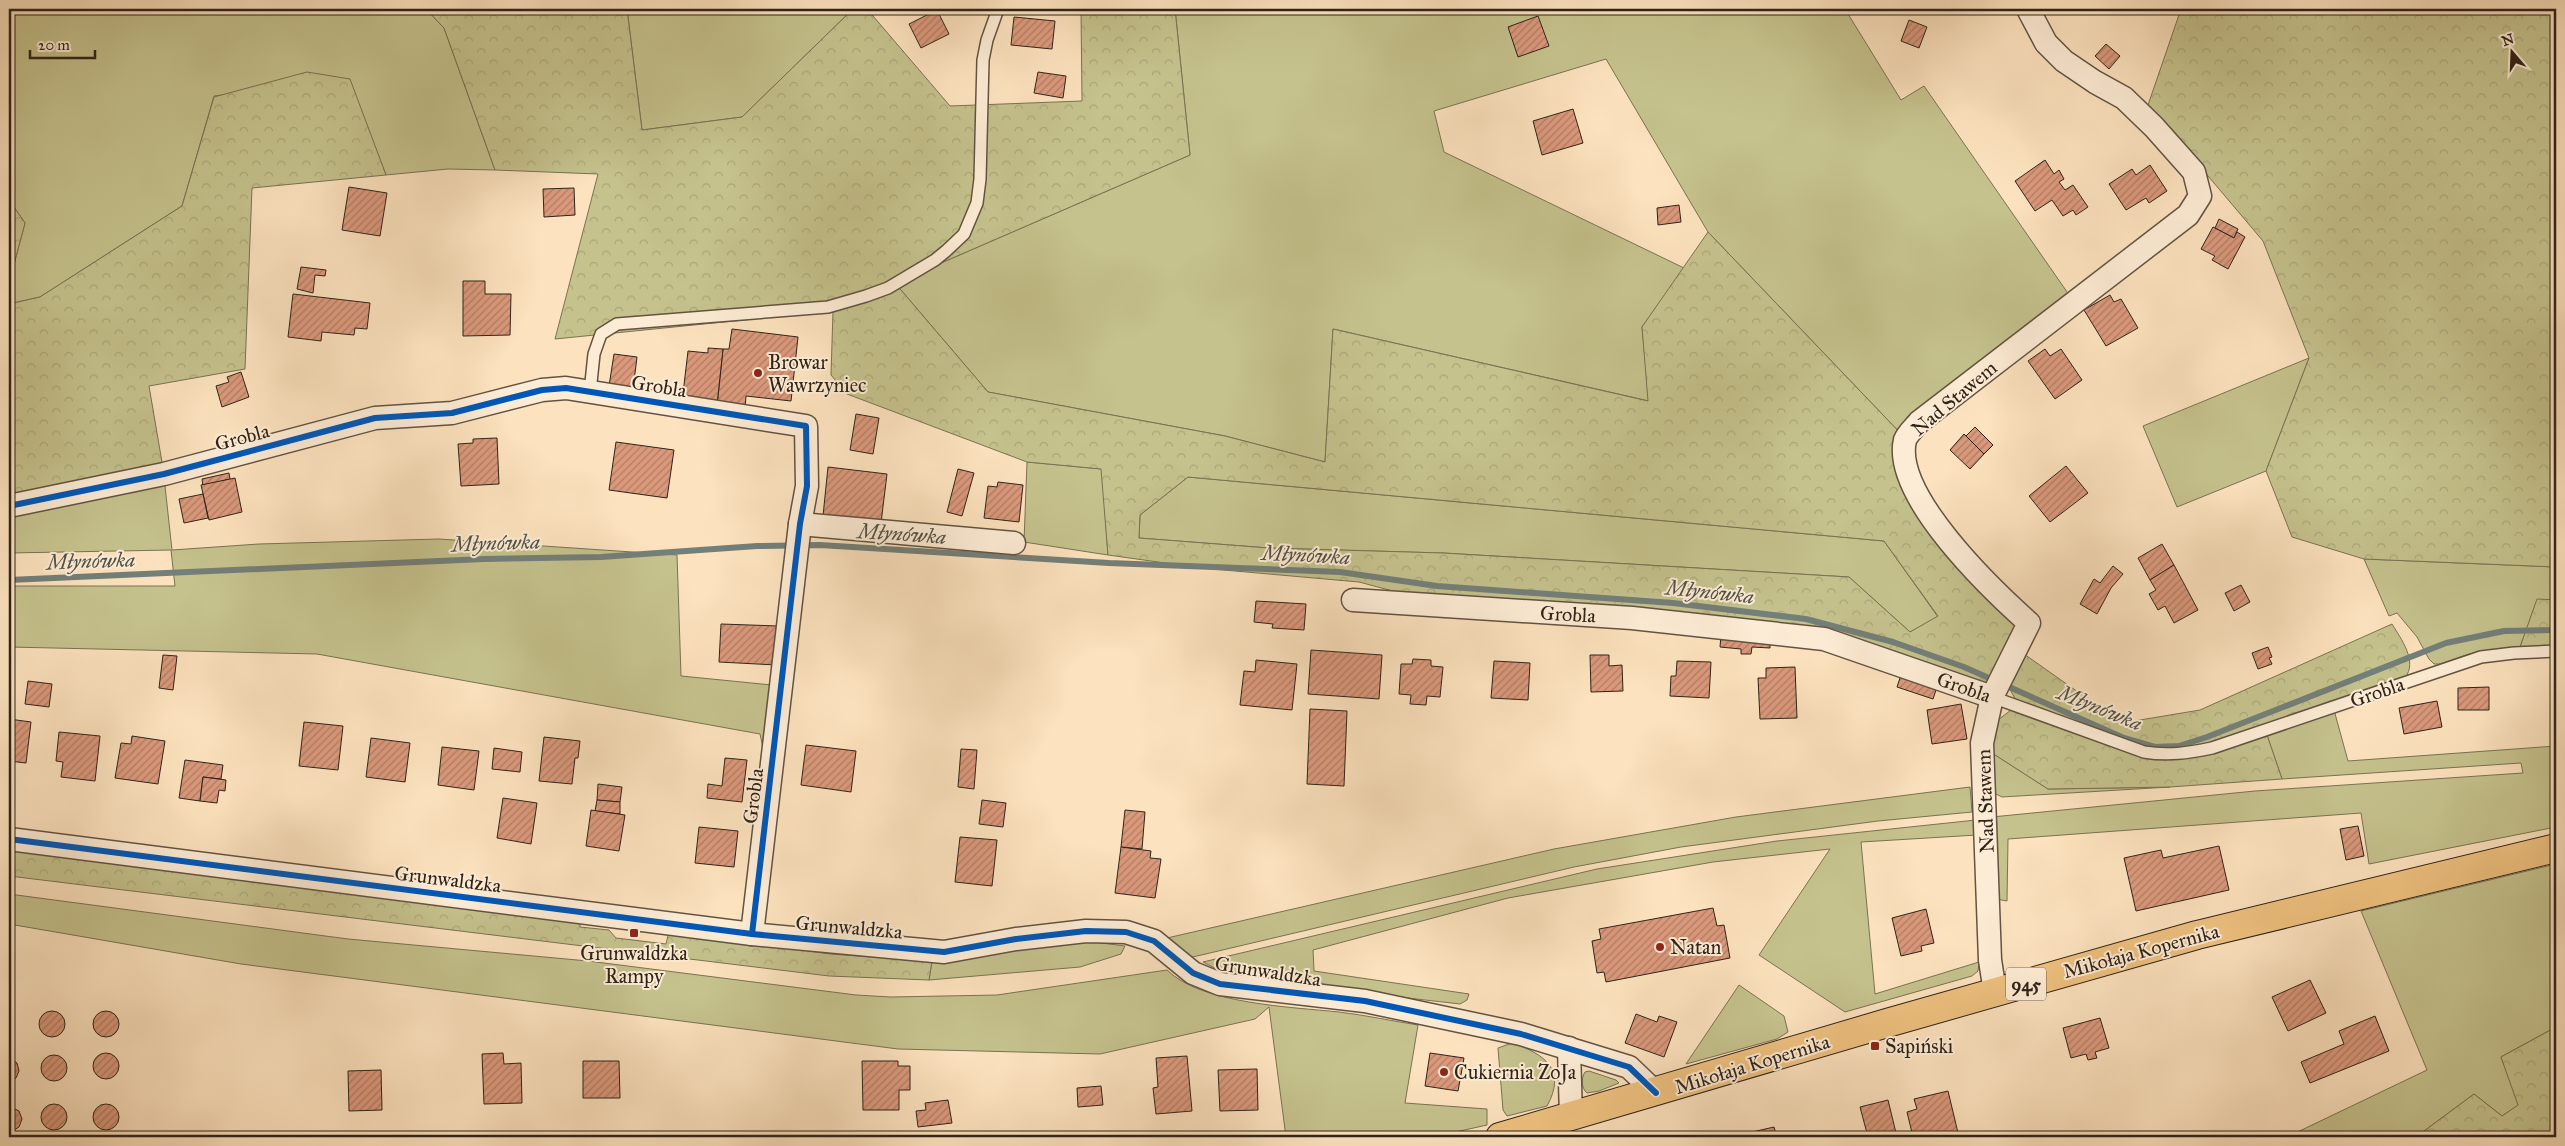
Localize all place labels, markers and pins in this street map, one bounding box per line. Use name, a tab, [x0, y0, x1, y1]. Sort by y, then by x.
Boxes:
place label: Browar Wawrzyniec	[768, 350, 867, 397]
marker: Browar Wawrzyniec	[752, 367, 764, 379]
marker: Grunwaldzka Rampy	[628, 927, 640, 939]
place label: Natan	[1670, 935, 1721, 959]
place label: Grunwaldzka Rampy	[580, 941, 688, 988]
marker: Natan	[1654, 941, 1666, 953]
place label: Sapiński	[1885, 1034, 1954, 1058]
marker: Sapiński	[1869, 1040, 1881, 1052]
place label: Cukiernia ZoJa	[1454, 1060, 1577, 1085]
marker: Cukiernia ZoJa	[1438, 1066, 1450, 1078]

